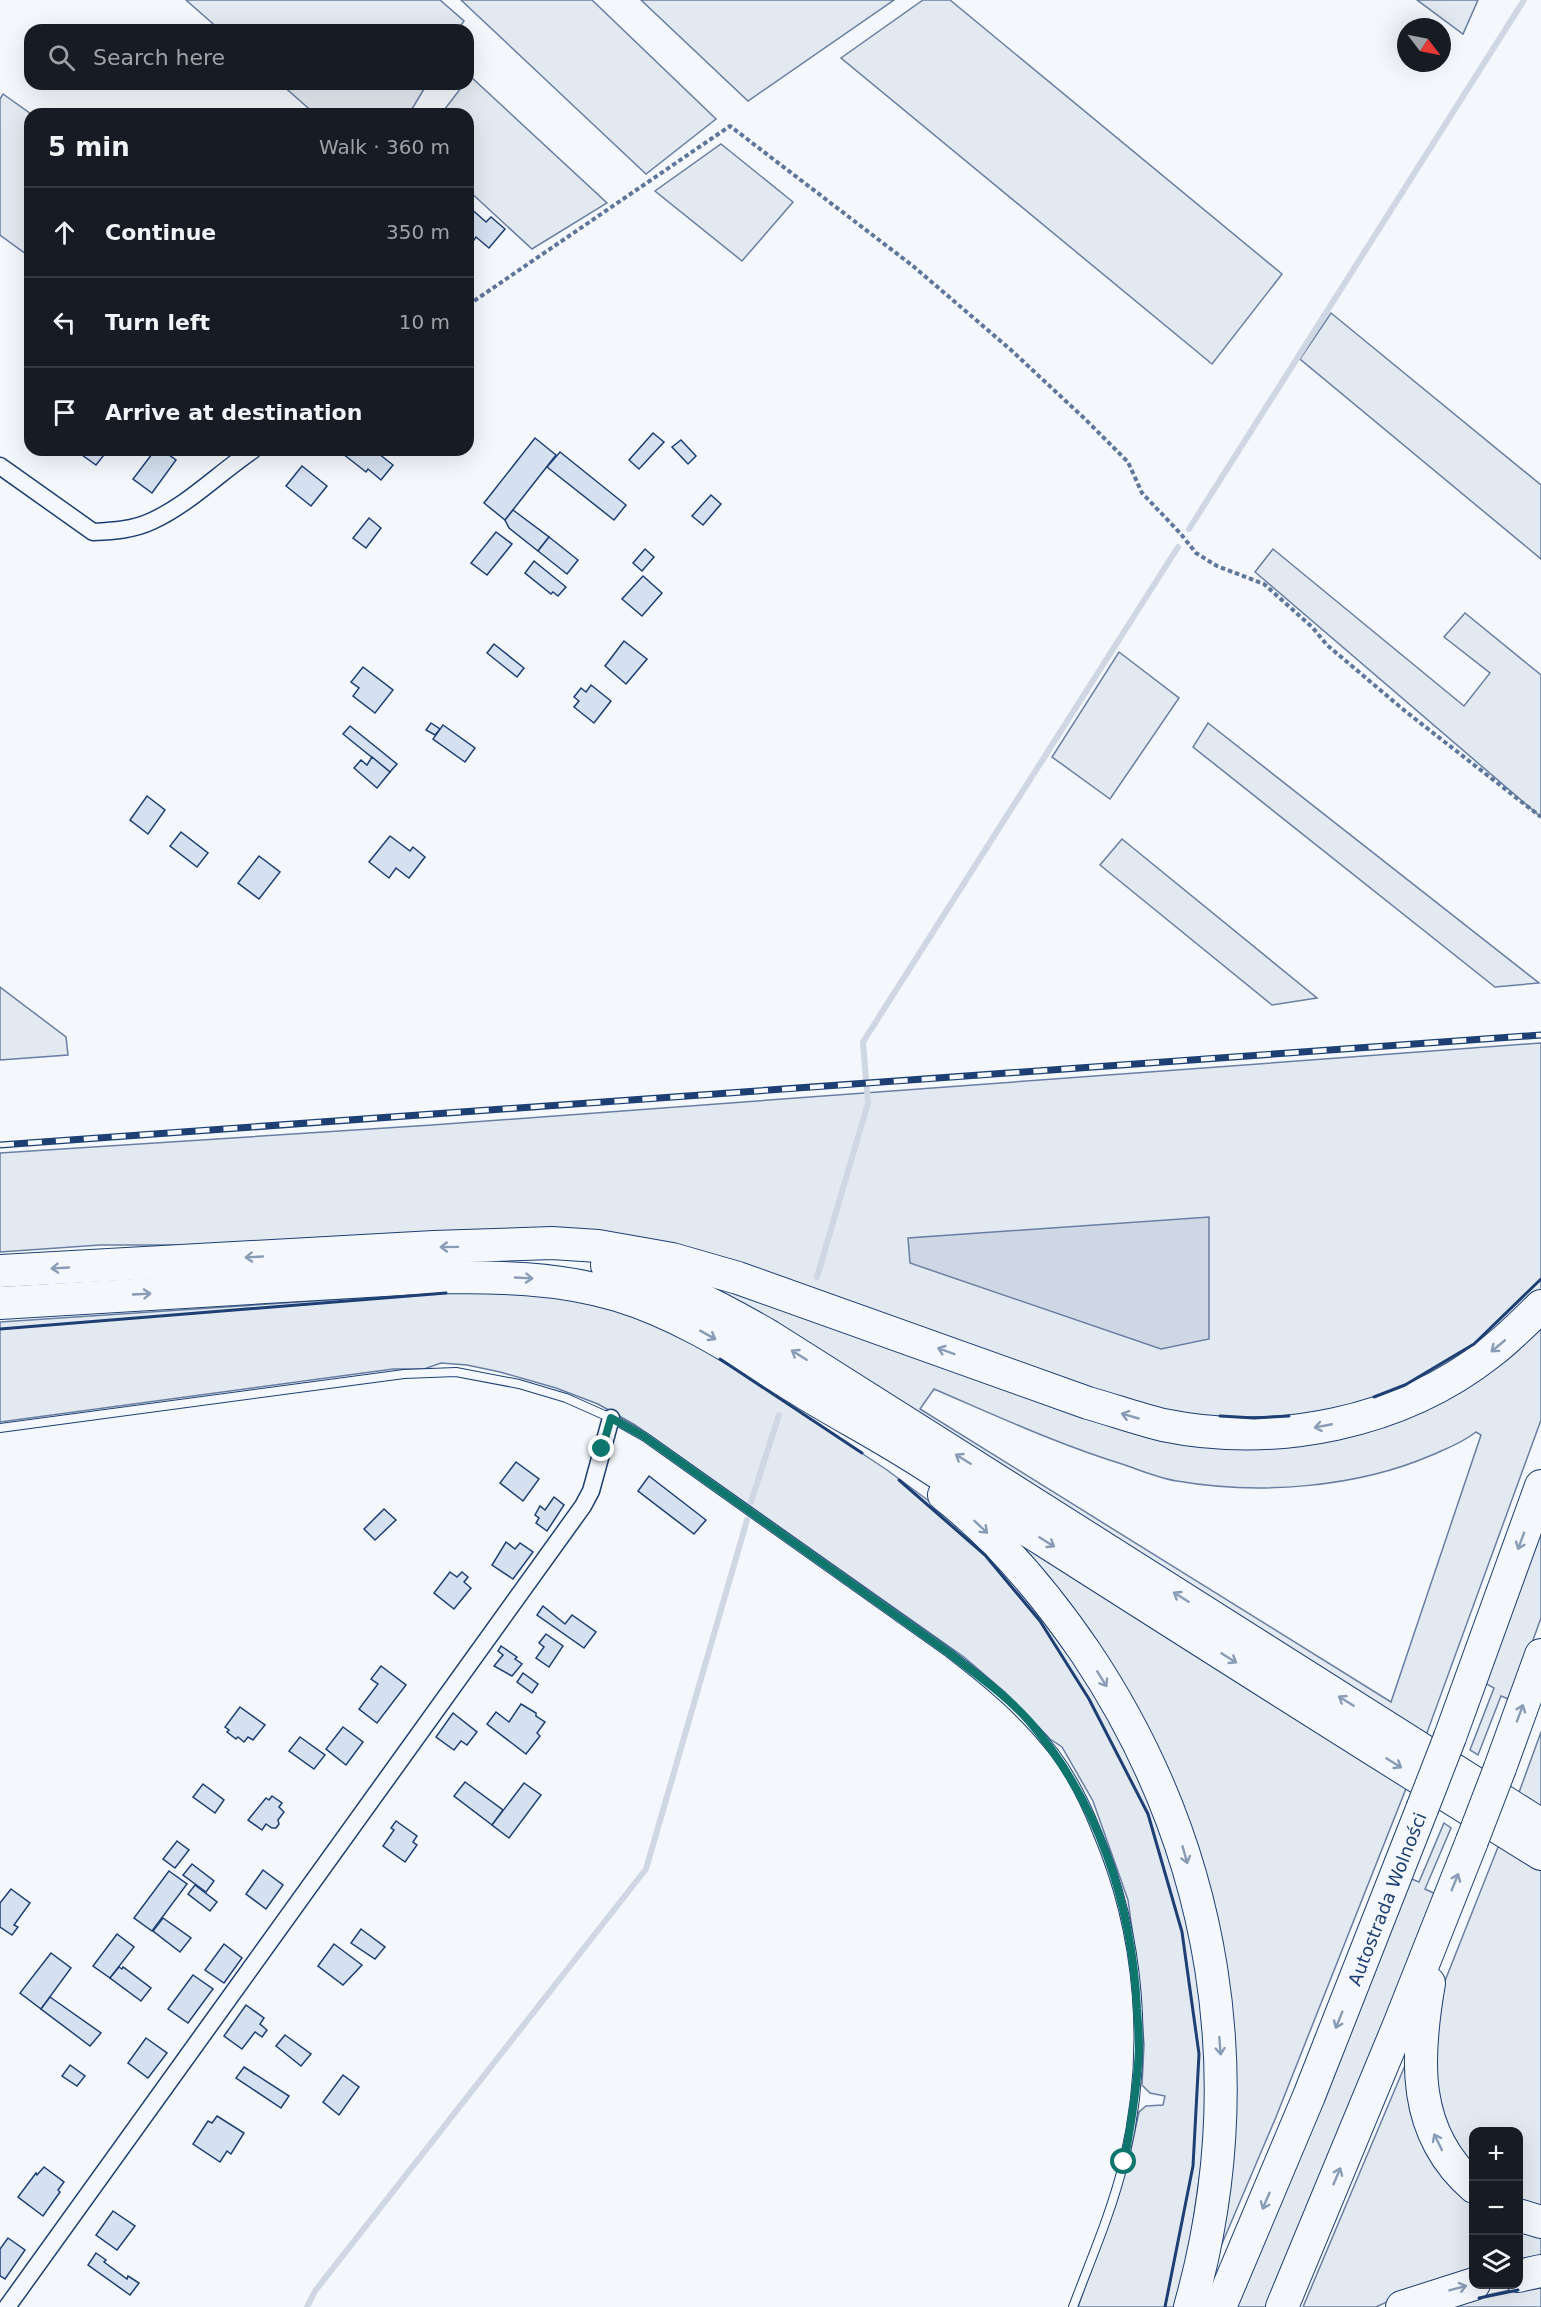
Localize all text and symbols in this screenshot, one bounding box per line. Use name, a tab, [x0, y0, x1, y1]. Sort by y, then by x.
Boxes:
north arrow	[1397, 18, 1451, 72]
search box	[24, 24, 474, 90]
icon: search	[45, 41, 78, 74]
text: Search here	[93, 45, 225, 70]
text: 5 min	[48, 132, 130, 162]
text: Walk · 360 m	[319, 135, 450, 159]
icon: ahead	[48, 216, 81, 249]
text: Continue	[105, 220, 216, 245]
text: 350 m	[386, 220, 450, 244]
icon: left	[48, 306, 81, 339]
text: Turn left	[105, 310, 210, 335]
text: 10 m	[399, 310, 450, 334]
icon: arrive	[48, 396, 81, 429]
text: Arrive at destination	[105, 400, 362, 425]
one-way arrow	[439, 1241, 459, 1252]
one-way arrow	[245, 1251, 265, 1262]
one-way arrow	[50, 1262, 70, 1273]
one-way arrow	[513, 1273, 533, 1284]
one-way arrow	[132, 1289, 152, 1300]
one-way arrow	[699, 1330, 717, 1341]
one-way arrow	[1491, 1339, 1506, 1353]
one-way arrow	[937, 1345, 956, 1356]
one-way arrow	[791, 1348, 808, 1360]
one-way arrow	[1121, 1410, 1140, 1421]
one-way arrow	[1313, 1421, 1333, 1432]
route end	[588, 1435, 614, 1461]
one-way arrow	[956, 1453, 972, 1465]
one-way arrow	[973, 1520, 988, 1535]
one-way arrow	[1515, 1531, 1526, 1549]
one-way arrow	[1038, 1537, 1055, 1549]
one-way arrow	[1174, 1591, 1190, 1603]
one-way arrow	[1220, 1652, 1237, 1664]
one-way arrow	[1097, 1670, 1109, 1687]
one-way arrow	[1338, 1695, 1355, 1707]
one-way arrow	[1515, 1705, 1526, 1723]
one-way arrow	[1385, 1757, 1402, 1769]
street label: Autostrada Wolności	[1343, 1809, 1430, 1988]
one-way arrow	[1180, 1845, 1191, 1864]
one-way arrow	[1450, 1873, 1461, 1892]
one-way arrow	[1333, 2011, 1344, 2029]
one-way arrow	[1215, 2036, 1226, 2056]
map controls	[1469, 2127, 1523, 2289]
button: +	[1469, 2127, 1523, 2181]
one-way arrow	[1431, 2133, 1443, 2151]
route start	[1110, 2148, 1136, 2174]
one-way arrow	[1332, 2167, 1343, 2185]
button: −	[1469, 2181, 1523, 2235]
one-way arrow	[1259, 2191, 1271, 2209]
button: layers	[1469, 2235, 1523, 2289]
one-way arrow	[1448, 2282, 1467, 2293]

